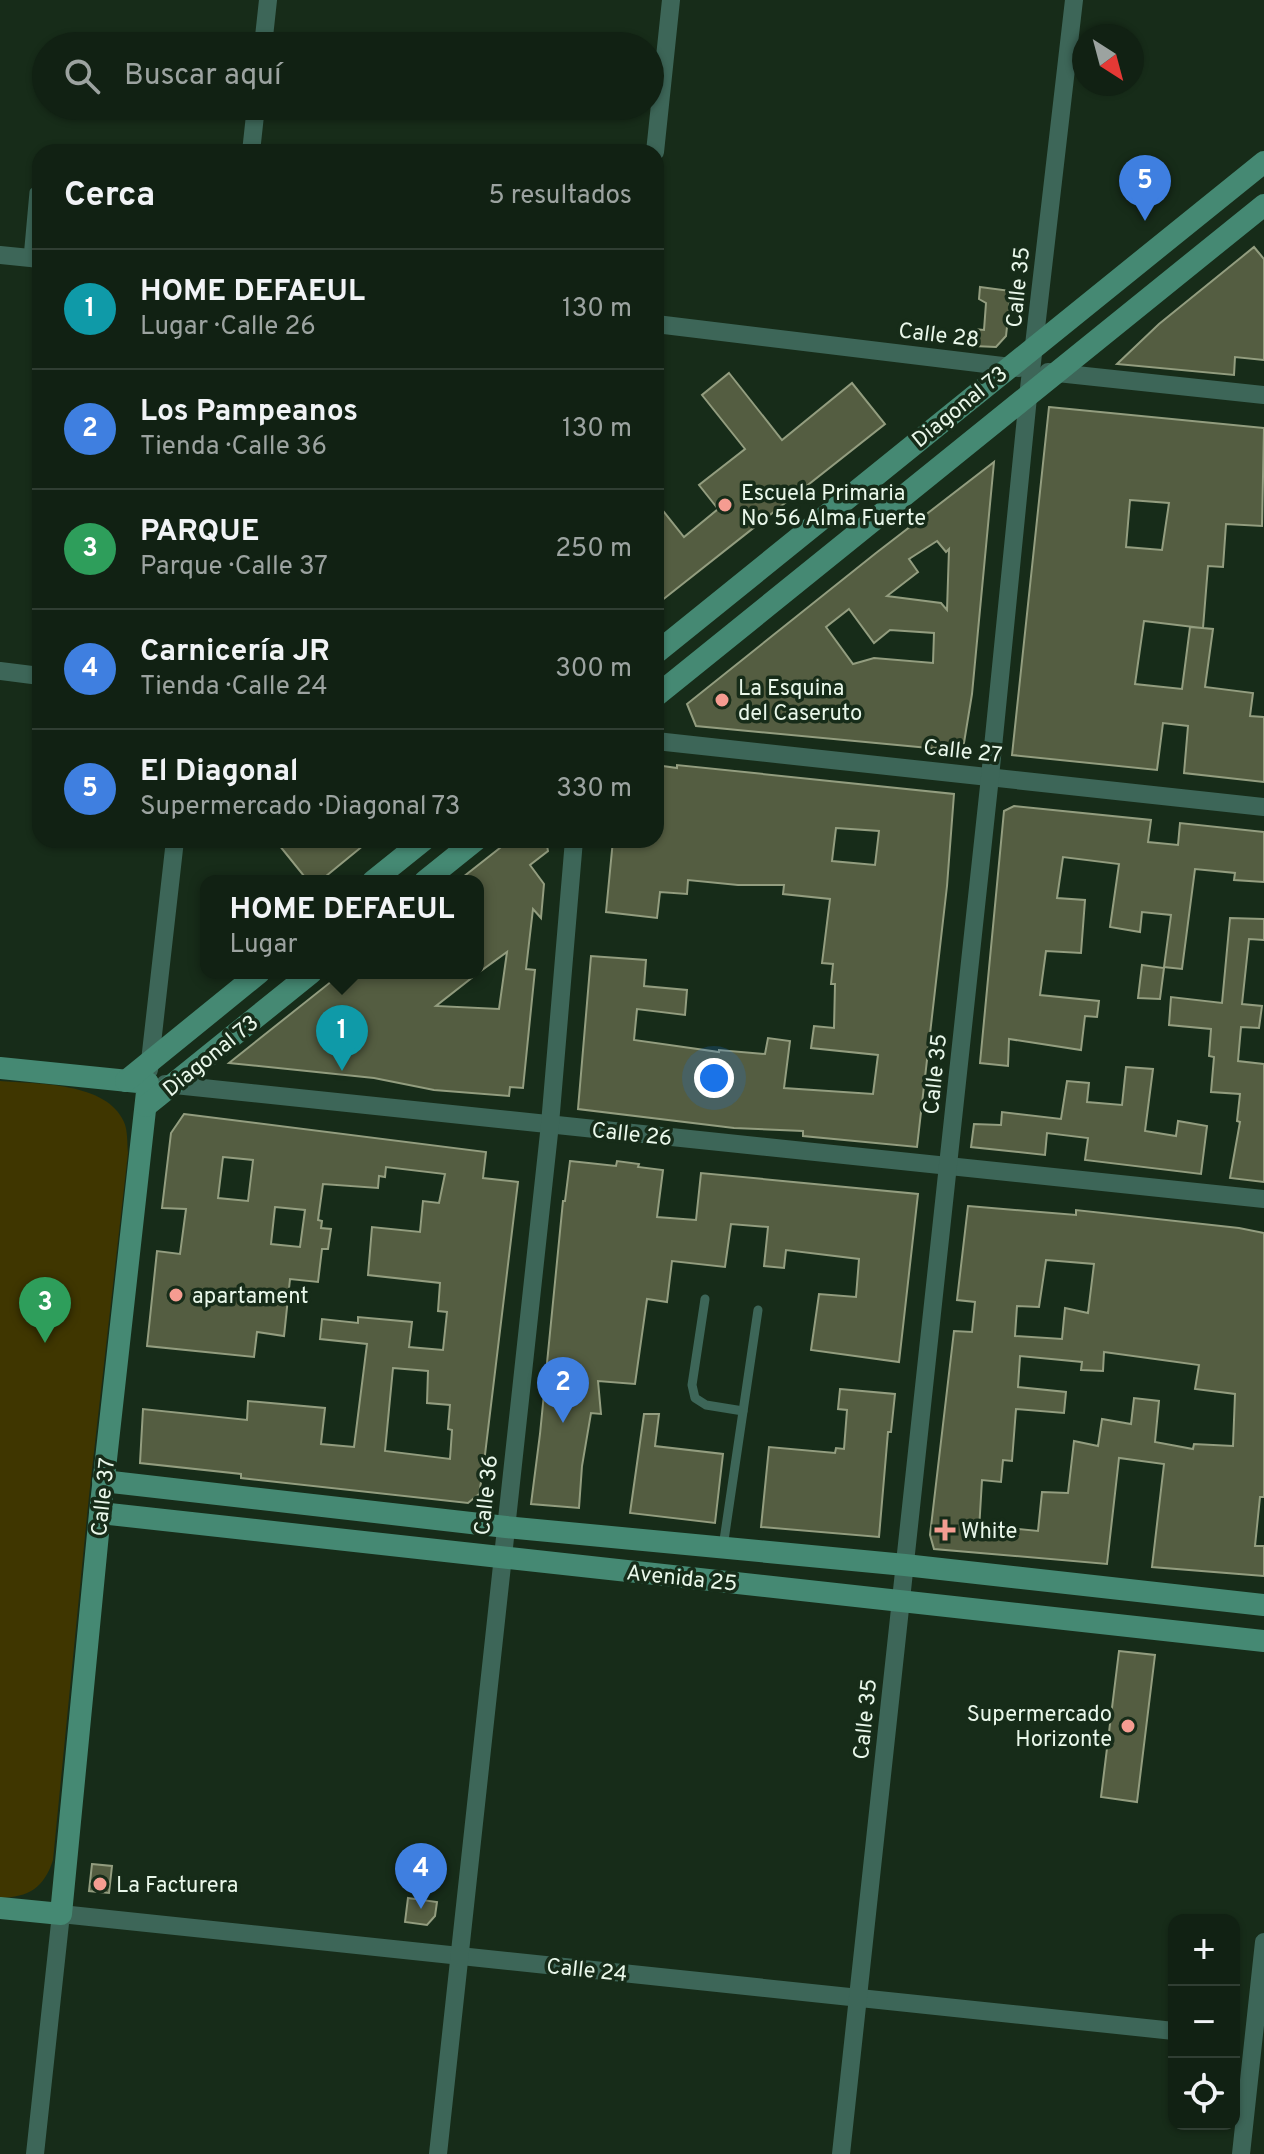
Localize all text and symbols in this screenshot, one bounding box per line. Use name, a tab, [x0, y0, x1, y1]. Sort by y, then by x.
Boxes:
north arrow	[1072, 24, 1144, 96]
search box	[32, 32, 664, 120]
icon: search	[60, 54, 104, 98]
text: Buscar aquí	[124, 58, 282, 95]
pin: 5	[1119, 155, 1171, 221]
text: Cerca	[64, 175, 155, 218]
text: 5 resultados	[488, 180, 632, 213]
street label: Calle 35	[1002, 245, 1037, 329]
text: HOME DEFAEUL	[140, 274, 365, 311]
text: 1	[85, 293, 95, 326]
text: 130 m	[562, 293, 632, 326]
text: Lugar · Calle 26	[140, 311, 316, 344]
street label: Calle 28	[897, 318, 981, 355]
street label: Diagonal 73	[907, 361, 1014, 455]
text: Los Pampeanos	[140, 394, 358, 431]
text: 2	[82, 413, 98, 446]
text: 130 m	[562, 413, 632, 446]
text: Tienda · Calle 36	[140, 431, 327, 464]
place label: Escuela Primaria No 56 Alma Fuerte	[741, 481, 926, 533]
marker: Escuela Primaria No 56 Alma Fuerte	[716, 496, 734, 514]
text: PARQUE	[140, 514, 259, 551]
text: 3	[82, 533, 98, 566]
text: 250 m	[555, 533, 632, 566]
text: Parque · Calle 37	[140, 551, 328, 584]
text: Carnicería JR	[140, 634, 330, 671]
text: 4	[82, 653, 98, 686]
text: 300 m	[555, 653, 632, 686]
text: Tienda · Calle 24	[140, 671, 328, 704]
place label: La Esquina del Caseruto	[738, 676, 862, 728]
marker: La Esquina del Caseruto	[713, 691, 731, 709]
street label: Calle 27	[922, 735, 1003, 770]
text: El Diagonal	[140, 754, 299, 791]
text: 5	[82, 773, 98, 806]
text: 330 m	[556, 773, 632, 806]
text: Supermercado · Diagonal 73	[140, 791, 460, 824]
popup	[200, 875, 484, 979]
text: HOME DEFAEUL	[230, 892, 454, 929]
text: Lugar	[230, 929, 298, 962]
pin: 1	[316, 1005, 368, 1071]
street label: Diagonal 73	[158, 1010, 265, 1104]
street label: Calle 35	[919, 1032, 954, 1116]
your location	[694, 1058, 734, 1098]
street label: Calle 26	[590, 1118, 673, 1153]
pin: 3	[19, 1277, 71, 1343]
place label: apartament	[192, 1284, 309, 1311]
marker: apartament	[167, 1286, 185, 1304]
pin: 2	[537, 1357, 589, 1423]
street label: Calle 36	[470, 1454, 505, 1537]
street label: Calle 37	[87, 1457, 122, 1538]
place label: White	[961, 1519, 1017, 1546]
marker: White	[936, 1521, 954, 1539]
street label: Avenida 25	[625, 1560, 738, 1599]
street label: Calle 35	[849, 1677, 884, 1761]
place label: Supermercado Horizonte	[967, 1702, 1112, 1754]
marker: Supermercado Horizonte	[1119, 1717, 1137, 1735]
pin: 4	[395, 1843, 447, 1909]
place label: La Facturera	[116, 1873, 238, 1900]
marker: La Facturera	[91, 1875, 109, 1893]
map controls	[1168, 1914, 1240, 2130]
button: +	[1168, 1914, 1240, 1986]
street label: Calle 24	[545, 1954, 629, 1989]
button: −	[1168, 1986, 1240, 2058]
button: locate	[1168, 2058, 1240, 2130]

